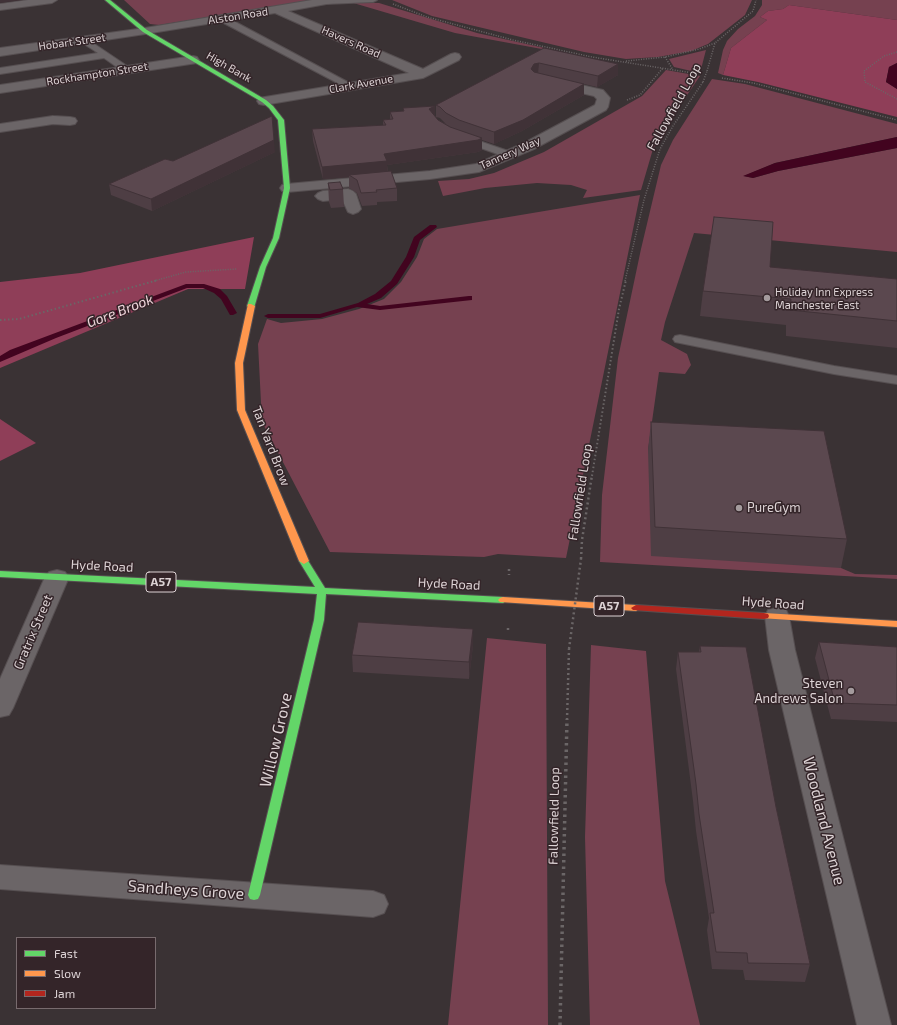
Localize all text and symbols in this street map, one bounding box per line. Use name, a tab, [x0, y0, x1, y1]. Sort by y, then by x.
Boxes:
street label: Alston Road	[207, 5, 269, 27]
street label: Havers Road	[320, 23, 382, 61]
street label: Hobart Street	[38, 31, 106, 53]
street label: High Bank	[204, 49, 254, 85]
street label: Rockhampton Street	[45, 59, 149, 89]
street label: Fallowfield Loop	[644, 61, 704, 153]
street label: Clark Avenue	[328, 72, 394, 96]
street label: Tannery Way	[478, 134, 542, 172]
place label: Holiday Inn Express Manchester East	[775, 285, 873, 311]
water label: Gore Brook	[84, 291, 156, 331]
marker: Holiday Inn Express Manchester East	[762, 293, 772, 303]
street label: Tan Yard Brow	[249, 404, 293, 488]
street label: Fallowfield Loop	[565, 443, 595, 541]
place label: PureGym	[747, 500, 801, 516]
marker: PureGym	[734, 503, 744, 513]
street label: Hyde Road	[70, 557, 134, 575]
road number: A57	[146, 572, 176, 592]
street label: Hyde Road	[417, 575, 481, 593]
street label: Gratrix Street	[10, 592, 56, 672]
street label: Hyde Road	[741, 593, 805, 613]
road number: A57	[594, 596, 624, 616]
place label: Steven Andrews Salon	[754, 676, 843, 707]
marker: Steven Andrews Salon	[846, 686, 856, 696]
street label: Willow Grove	[256, 691, 296, 789]
street label: Woodland Avenue	[799, 755, 849, 887]
street label: Fallowfield Loop	[545, 767, 563, 865]
street label: Sandheys Grove	[127, 876, 245, 904]
legend	[16, 937, 156, 1009]
text: Fast	[54, 946, 77, 960]
text: Slow	[54, 966, 81, 980]
text: Jam	[54, 986, 75, 1000]

